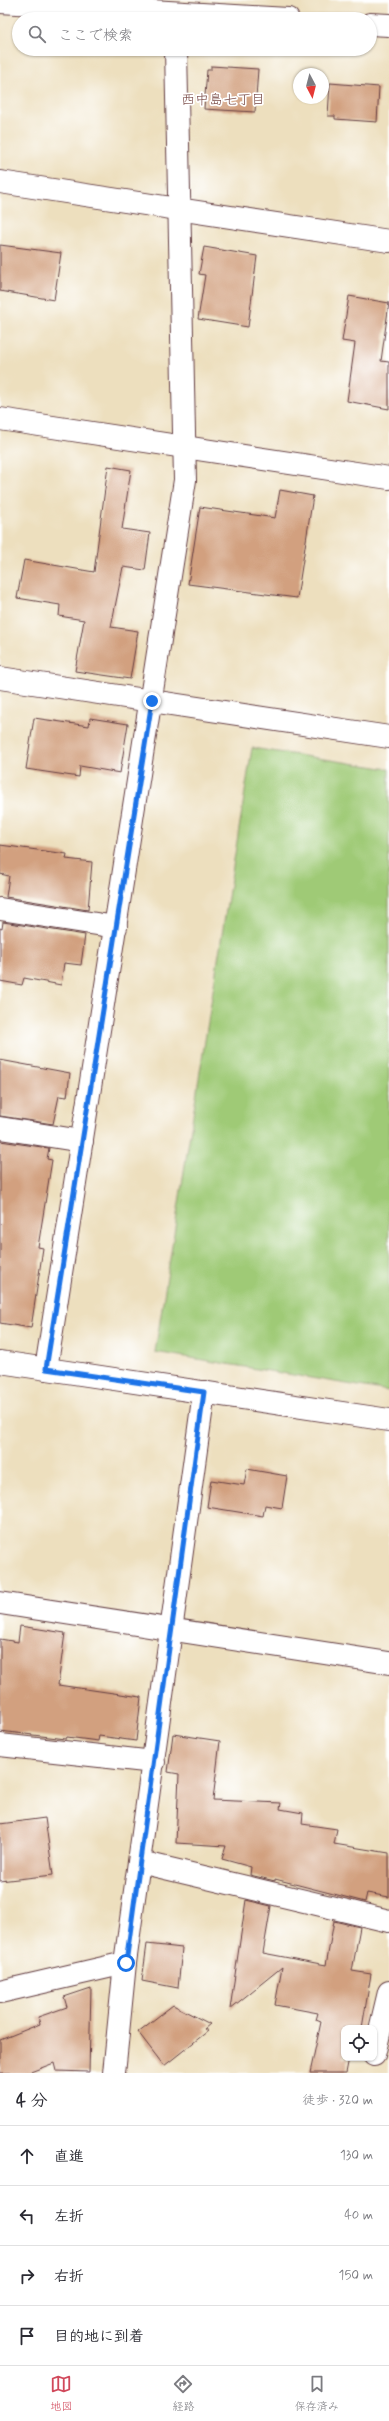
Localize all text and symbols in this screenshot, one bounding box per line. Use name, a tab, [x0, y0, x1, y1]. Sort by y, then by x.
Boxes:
search box	[12, 12, 377, 56]
icon: search	[26, 23, 48, 45]
text: ここで検索	[58, 26, 133, 46]
north arrow	[293, 68, 329, 104]
district label: 西中島七丁目	[181, 91, 265, 109]
route end	[143, 692, 161, 710]
route start	[117, 1954, 135, 1972]
map controls	[341, 2025, 377, 2061]
button: locate	[341, 2025, 377, 2061]
text: 4 分	[16, 2090, 47, 2112]
text: 徒歩 · 320 m	[303, 2092, 373, 2109]
icon: ahead	[16, 2145, 38, 2167]
text: 直進	[54, 2147, 84, 2167]
text: 130 m	[340, 2147, 373, 2164]
icon: left	[16, 2205, 38, 2227]
text: 左折	[54, 2207, 84, 2227]
text: 40 m	[344, 2207, 373, 2224]
icon: right	[16, 2265, 38, 2287]
text: 右折	[54, 2267, 84, 2287]
text: 150 m	[339, 2267, 373, 2284]
icon: arrive	[16, 2325, 38, 2347]
text: 目的地に到着	[54, 2327, 144, 2347]
tab: 地図	[50, 2373, 72, 2414]
tab: 経路	[172, 2373, 194, 2414]
tab: 保存済み	[295, 2373, 339, 2414]

